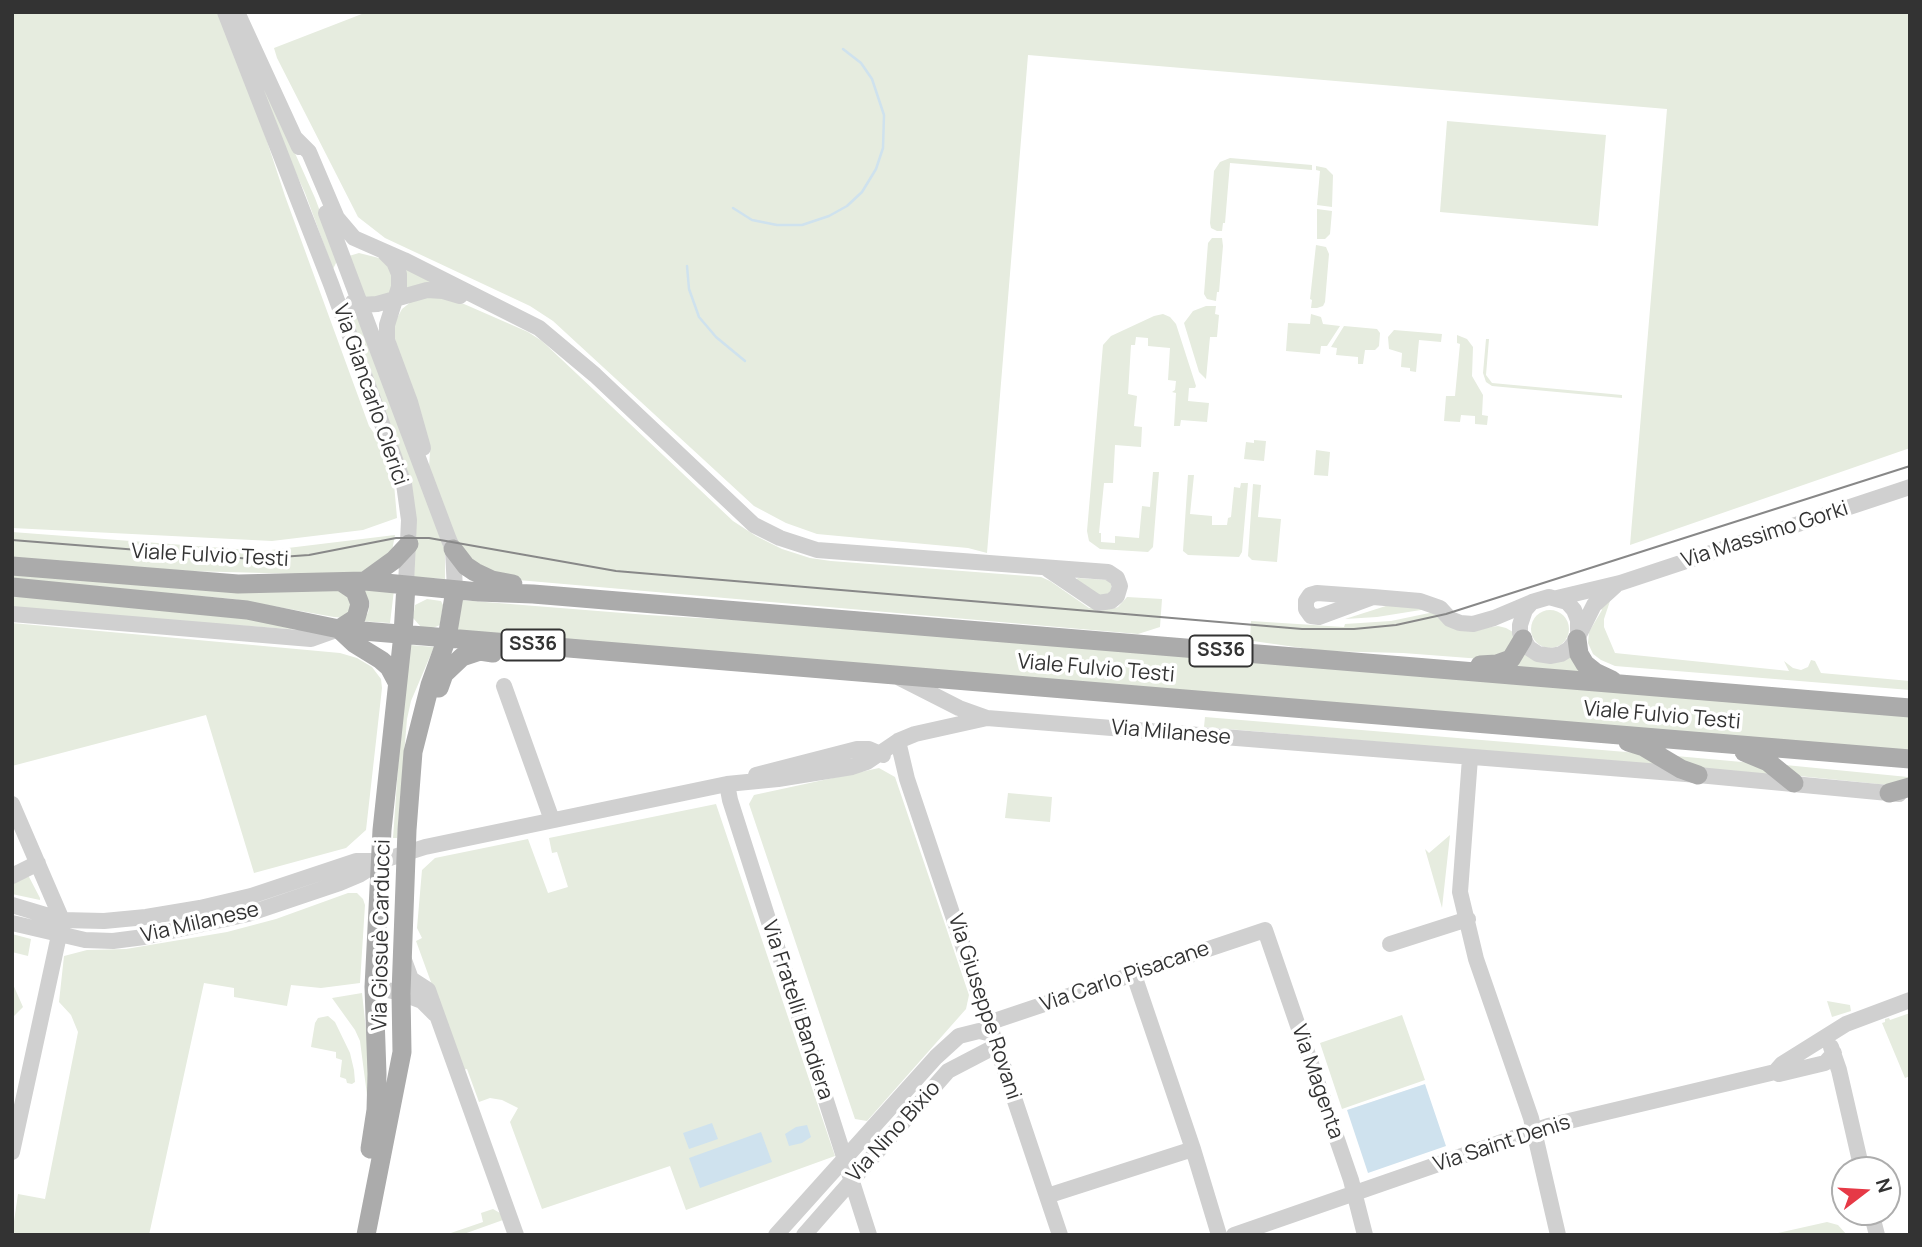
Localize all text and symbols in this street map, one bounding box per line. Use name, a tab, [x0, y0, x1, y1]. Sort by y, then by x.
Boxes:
street label: Via Giancarlo Clerici	[327, 301, 413, 489]
street label: Via Massimo Gorki	[1678, 496, 1852, 574]
street label: Viale Fulvio Testi	[131, 539, 289, 573]
road number: SS36	[502, 630, 564, 660]
road number: SS36	[1190, 636, 1252, 666]
street label: Viale Fulvio Testi	[1016, 650, 1176, 688]
street label: Viale Fulvio Testi	[1582, 697, 1742, 735]
street label: Via Milanese	[1110, 715, 1232, 751]
street label: Via Giosuè Carducci	[368, 839, 396, 1031]
street label: Via Milanese	[139, 897, 261, 949]
street label: Via Giuseppe Rovani	[942, 911, 1026, 1103]
street label: Via Fratelli Bandiera	[756, 917, 838, 1103]
street label: Via Carlo Pisacane	[1037, 936, 1213, 1018]
street label: Via Magenta	[1286, 1022, 1348, 1142]
street label: Via Nino Bixio	[842, 1076, 946, 1188]
street label: Via Saint Denis	[1431, 1110, 1573, 1178]
north arrow	[1831, 1156, 1901, 1226]
text: N	[1870, 1175, 1899, 1196]

